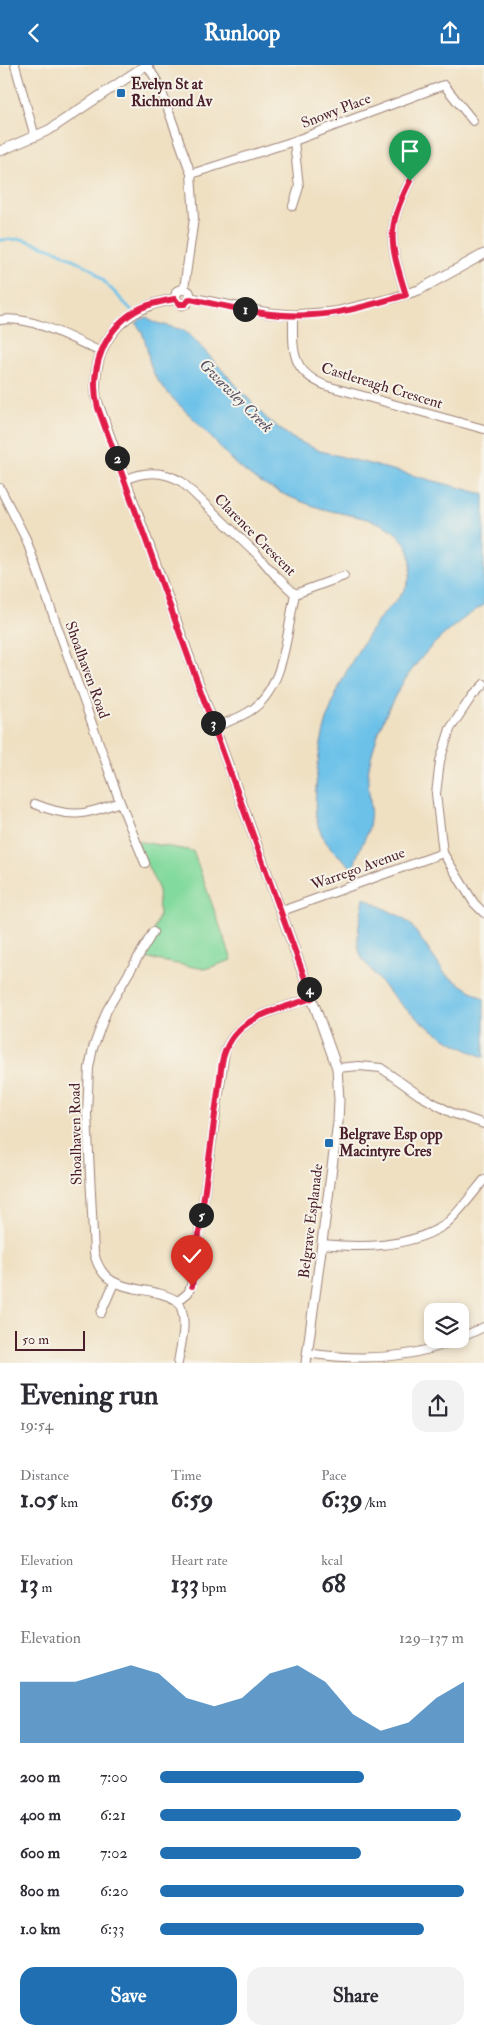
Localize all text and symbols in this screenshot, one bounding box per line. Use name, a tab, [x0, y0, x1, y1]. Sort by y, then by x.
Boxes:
icon: back	[20, 19, 48, 47]
text: Runloop	[204, 19, 280, 47]
icon: share	[436, 19, 464, 47]
place label: Evelyn St at Richmond Av	[131, 75, 213, 111]
marker: Evelyn St at Richmond Av	[115, 87, 127, 99]
street label: Snowy Place	[298, 89, 374, 133]
pin	[389, 130, 431, 181]
icon: arrive	[396, 137, 424, 165]
pin: 1	[232, 297, 258, 321]
text: 1	[243, 301, 248, 318]
water label: Gwawley Creek	[195, 355, 277, 437]
street label: Castlereagh Crescent	[319, 358, 445, 414]
pin: 2	[104, 445, 130, 471]
text: 2	[114, 450, 121, 467]
street label: Clarence Crescent	[210, 490, 300, 580]
street label: Shoalhaven Road	[61, 619, 114, 722]
pin: 3	[200, 711, 226, 735]
text: 3	[211, 715, 216, 732]
street label: Warrego Avenue	[307, 843, 408, 895]
pin: 4	[296, 977, 322, 1001]
text: 4	[306, 981, 313, 998]
street label: Shoalhaven Road	[66, 1082, 86, 1185]
place label: Belgrave Esp opp Macintyre Cres	[338, 1125, 443, 1162]
marker: Belgrave Esp opp Macintyre Cres	[323, 1137, 335, 1149]
street label: Belgrave Esplanade	[295, 1162, 328, 1280]
pin: 5	[188, 1203, 214, 1227]
text: 5	[198, 1207, 205, 1224]
pin	[171, 1235, 213, 1286]
icon: check	[178, 1242, 206, 1270]
map controls	[424, 1303, 469, 1348]
button: layers	[424, 1303, 469, 1348]
scale bar	[15, 1327, 85, 1351]
text: 50 m	[22, 1331, 49, 1348]
text: Evening run	[20, 1378, 158, 1413]
button: share	[412, 1380, 464, 1432]
text: 19:54	[20, 1415, 53, 1435]
text: Distance	[20, 1467, 69, 1484]
text: Time	[171, 1467, 201, 1484]
text: Pace	[321, 1467, 346, 1484]
text: 1.05	[20, 1484, 58, 1515]
text: 6:59	[171, 1484, 213, 1515]
text: 6:39	[321, 1484, 363, 1515]
text: km	[58, 1494, 78, 1511]
text: /km	[363, 1494, 387, 1511]
text: Elevation	[20, 1552, 73, 1569]
text: Heart rate	[171, 1552, 228, 1569]
text: kcal	[321, 1552, 343, 1569]
text: 13	[20, 1569, 39, 1600]
text: 133	[171, 1569, 199, 1600]
text: 68	[321, 1569, 346, 1600]
text: m	[39, 1579, 52, 1596]
text: bpm	[199, 1579, 227, 1596]
text: Elevation	[20, 1628, 81, 1648]
text: 129–137 m	[399, 1628, 464, 1648]
text: 200 m	[20, 1767, 60, 1787]
text: 7:00	[100, 1767, 128, 1787]
text: 400 m	[20, 1805, 61, 1825]
text: 6:21	[100, 1805, 126, 1825]
text: 600 m	[20, 1843, 60, 1863]
text: 7:02	[100, 1843, 128, 1863]
text: 800 m	[20, 1881, 60, 1901]
text: 6:20	[100, 1881, 128, 1901]
text: 1.0 km	[20, 1919, 60, 1939]
text: 6:33	[100, 1919, 124, 1939]
button: Save	[20, 1967, 237, 2025]
button: Share	[247, 1967, 464, 2025]

